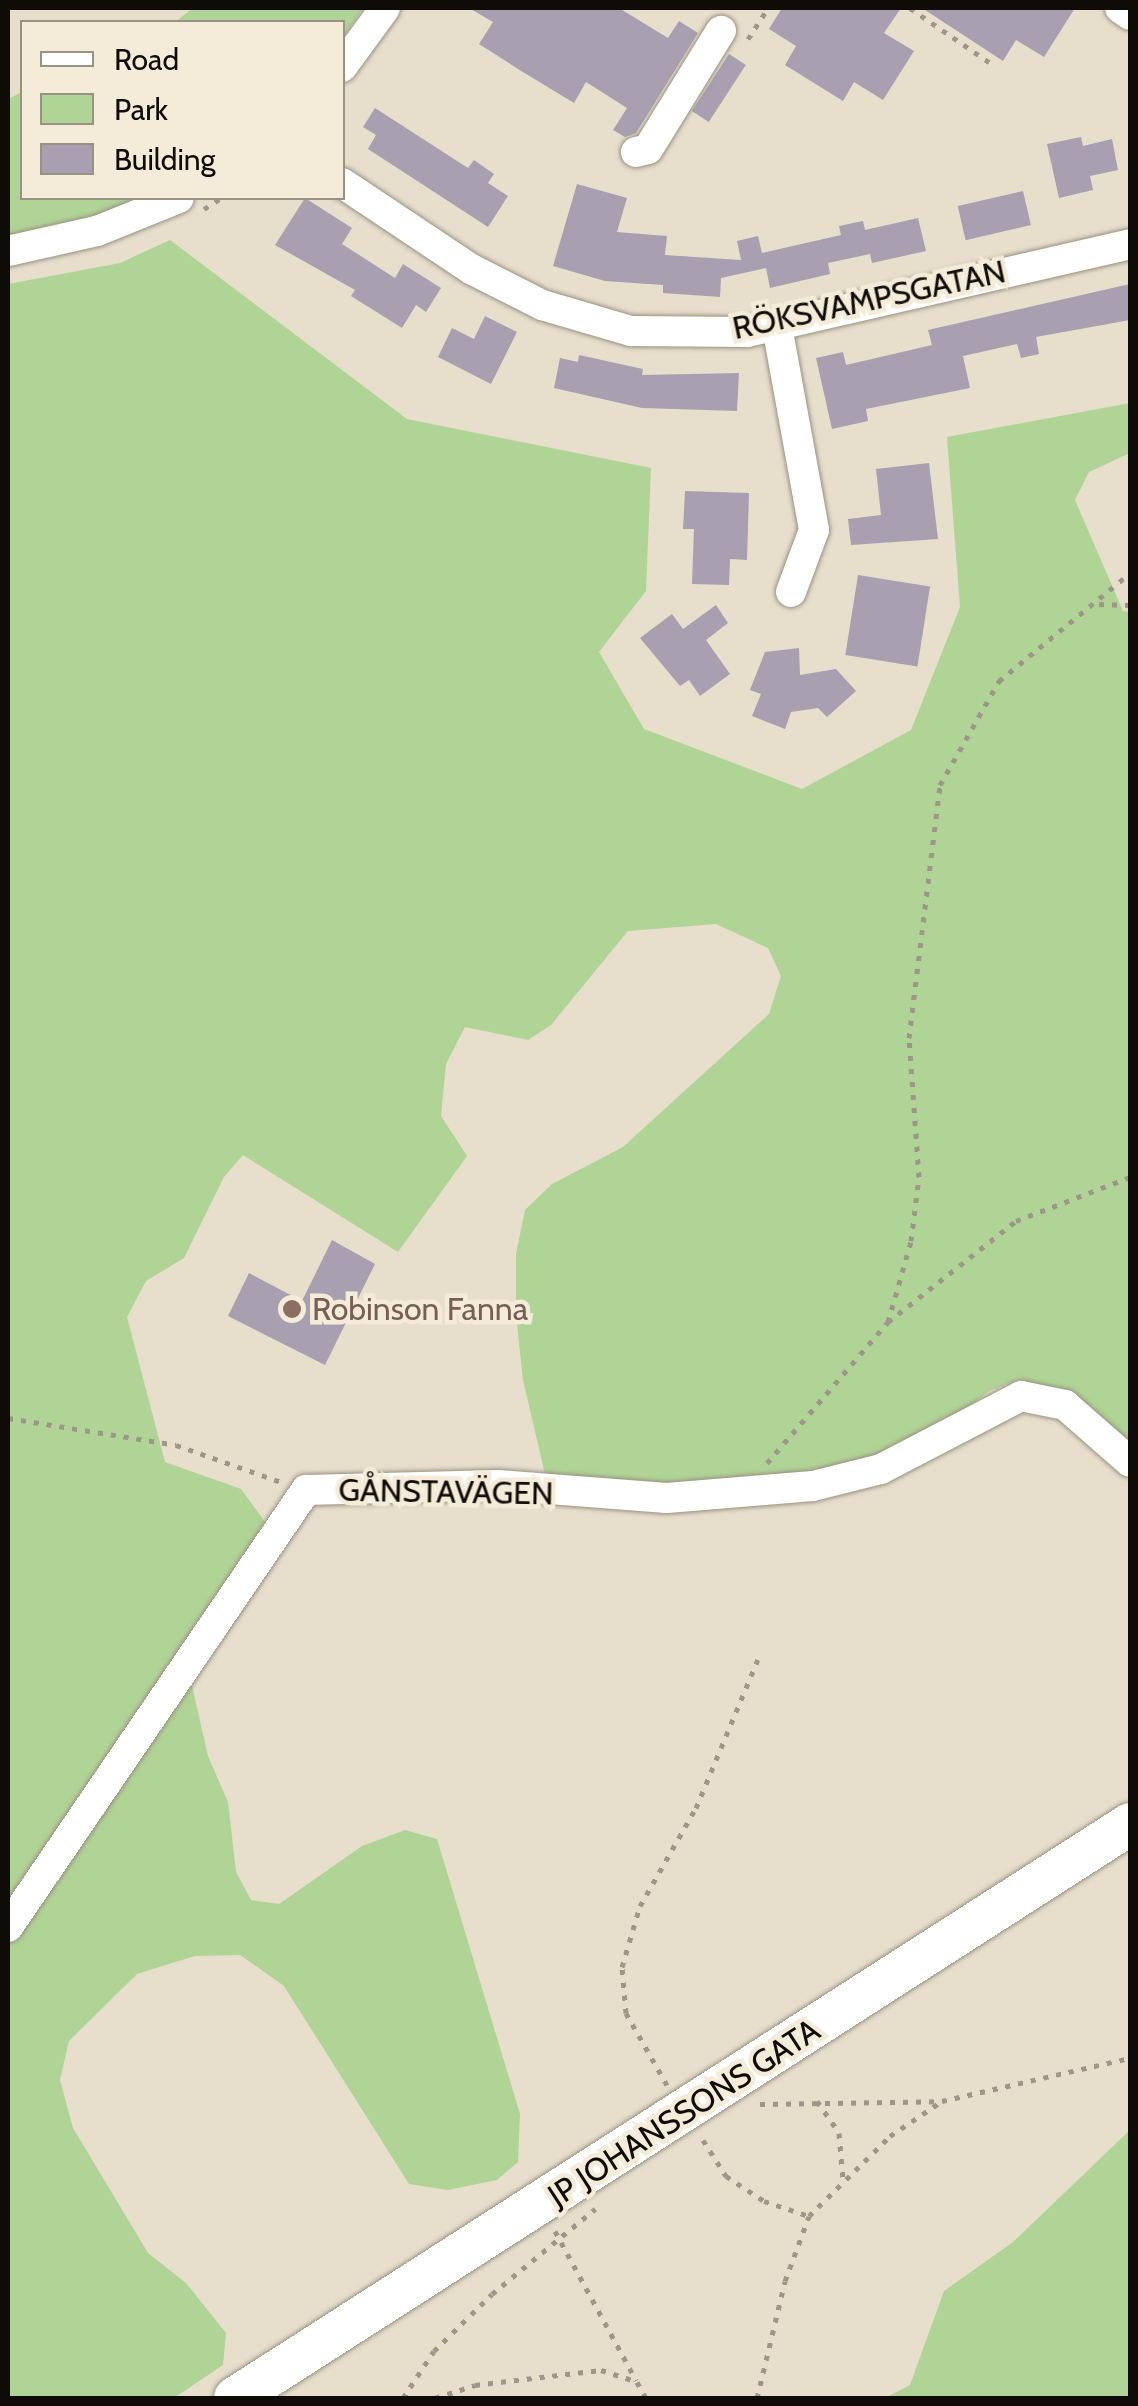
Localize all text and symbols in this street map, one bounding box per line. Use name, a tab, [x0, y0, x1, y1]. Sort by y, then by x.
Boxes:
legend	[20, 20, 345, 200]
text: Road	[114, 41, 179, 78]
text: Park	[114, 91, 168, 128]
text: Building	[114, 141, 216, 178]
street label: RÖKSVAMPSGATAN	[729, 252, 1009, 348]
place label: Robinson Fanna	[312, 1290, 528, 1328]
marker: Robinson Fanna	[281, 1298, 303, 1320]
street label: GÅNSTAVÄGEN	[338, 1471, 554, 1513]
street label: JP JOHANSSONS GATA	[541, 2011, 827, 2215]

